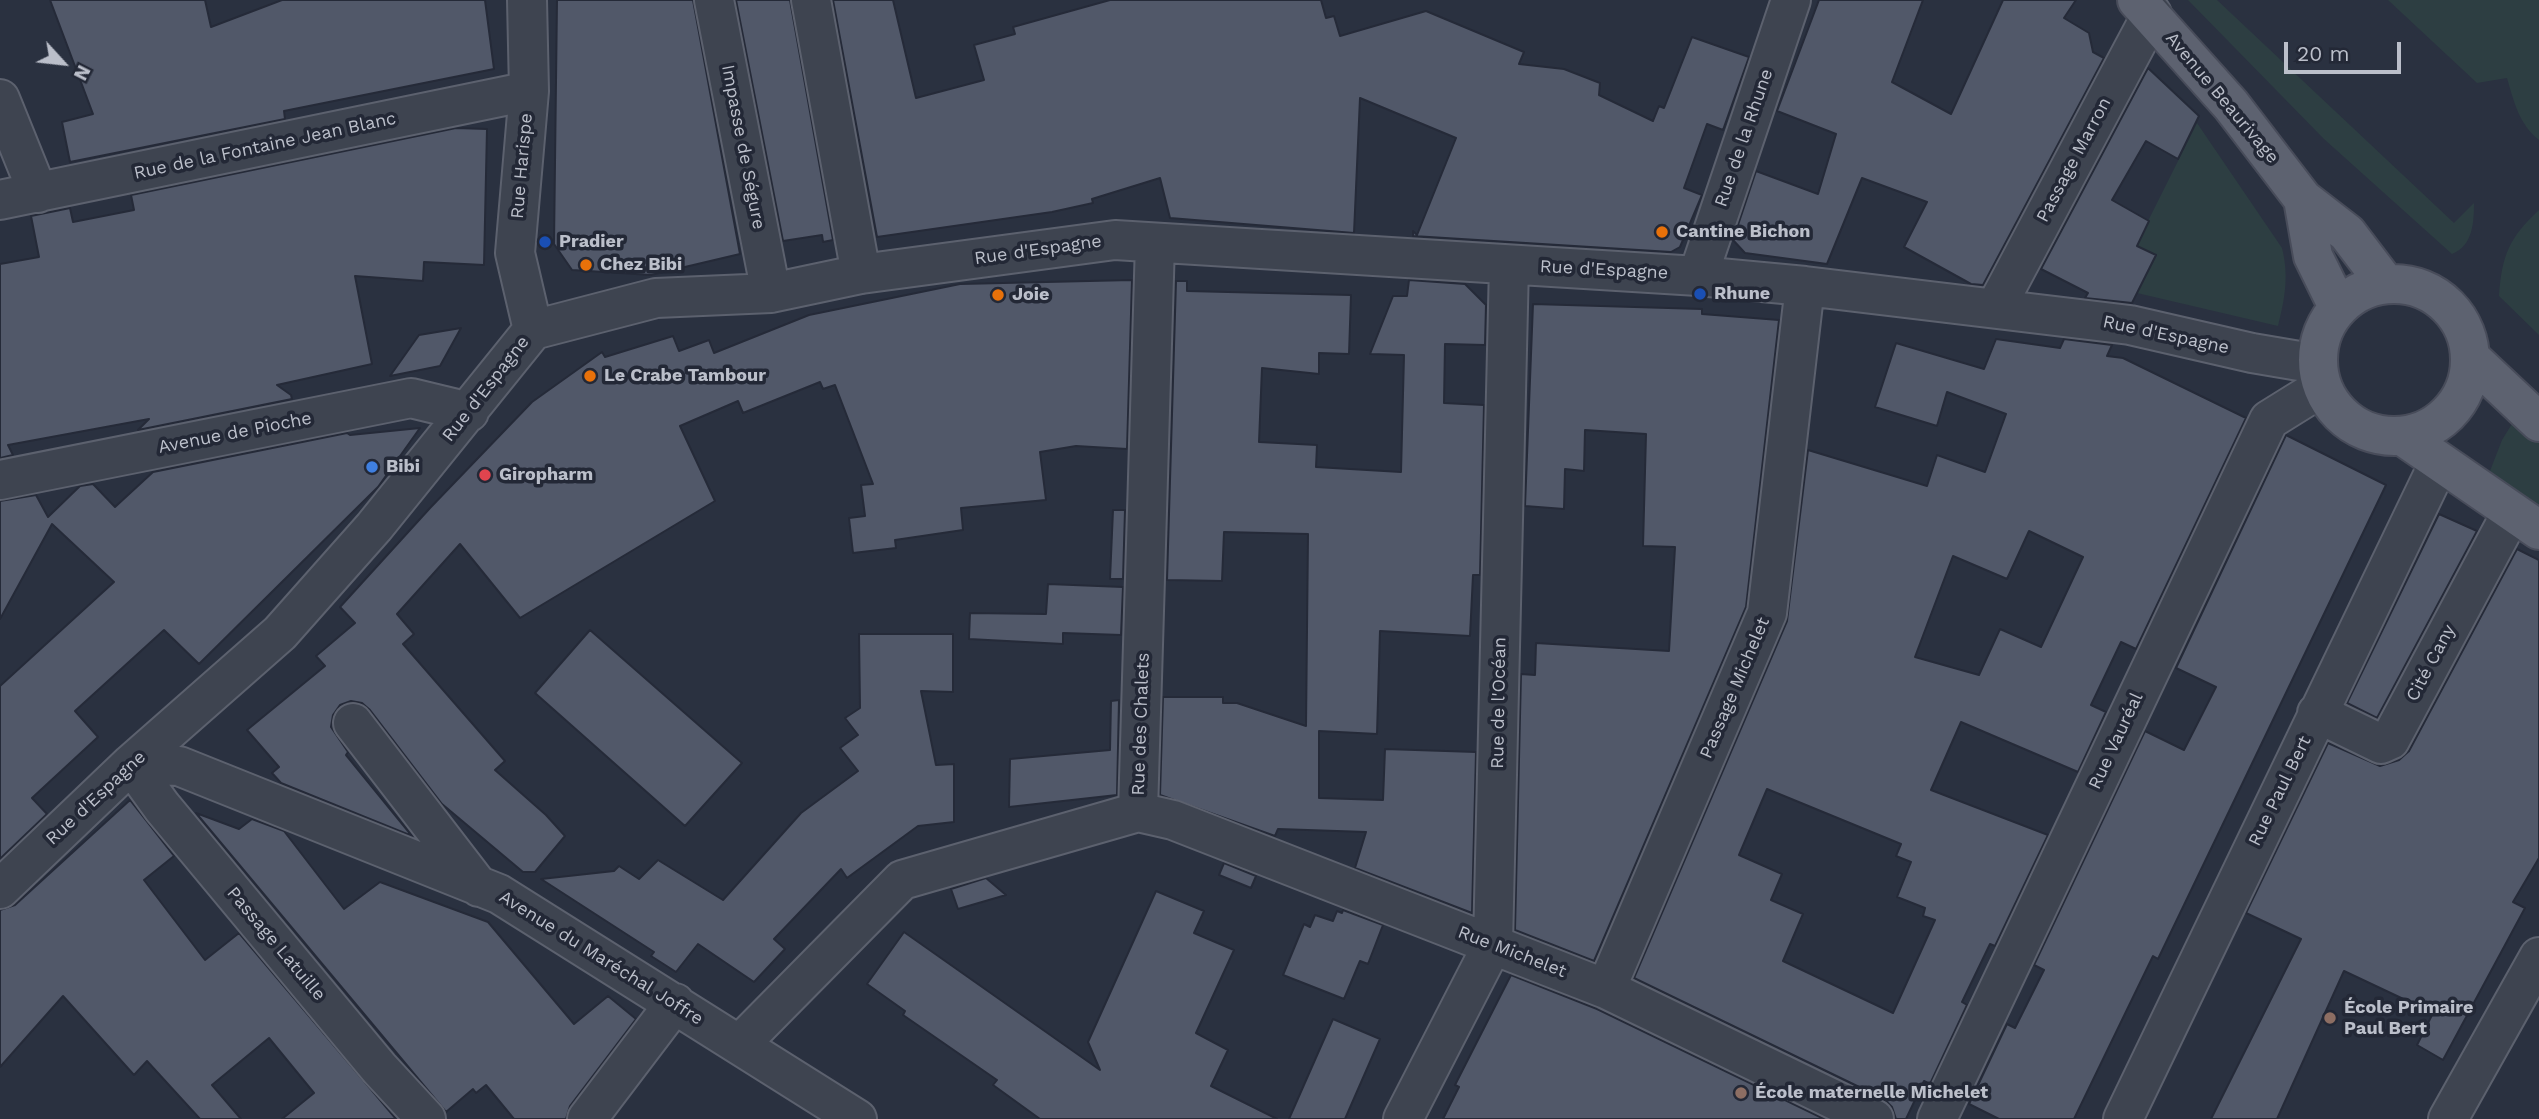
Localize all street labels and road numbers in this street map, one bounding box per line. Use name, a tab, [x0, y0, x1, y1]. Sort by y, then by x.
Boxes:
street label: Avenue Beaurivage	[2161, 28, 2283, 168]
street label: Impasse de Ségure	[716, 63, 770, 231]
street label: Rue de la Rhune	[1710, 66, 1778, 210]
street label: Passage Marron	[2032, 94, 2116, 226]
street label: Rue de la Fontaine Jean Blanc	[132, 108, 398, 184]
street label: Rue Harispe	[507, 112, 537, 220]
street label: Rue d'Espagne	[973, 230, 1103, 270]
street label: Rue d'Espagne	[1539, 256, 1669, 284]
street label: Rue d'Espagne	[2101, 311, 2231, 359]
street label: Rue d'Espagne	[438, 332, 534, 446]
street label: Avenue de Pioche	[156, 408, 314, 458]
street label: Passage Michelet	[1695, 614, 1775, 762]
street label: Cité Cany	[2402, 621, 2460, 705]
street label: Rue de l'Océan	[1487, 637, 1511, 769]
street label: Rue des Chalets	[1128, 652, 1154, 796]
street label: Rue Vauréal	[2084, 689, 2148, 793]
street label: Rue Paul Bert	[2244, 732, 2316, 850]
street label: Rue d'Espagne	[42, 746, 150, 850]
street label: Passage Latuille	[222, 883, 330, 1005]
street label: Avenue du Maréchal Joffre	[495, 886, 707, 1030]
street label: Rue Michelet	[1455, 921, 1569, 983]

